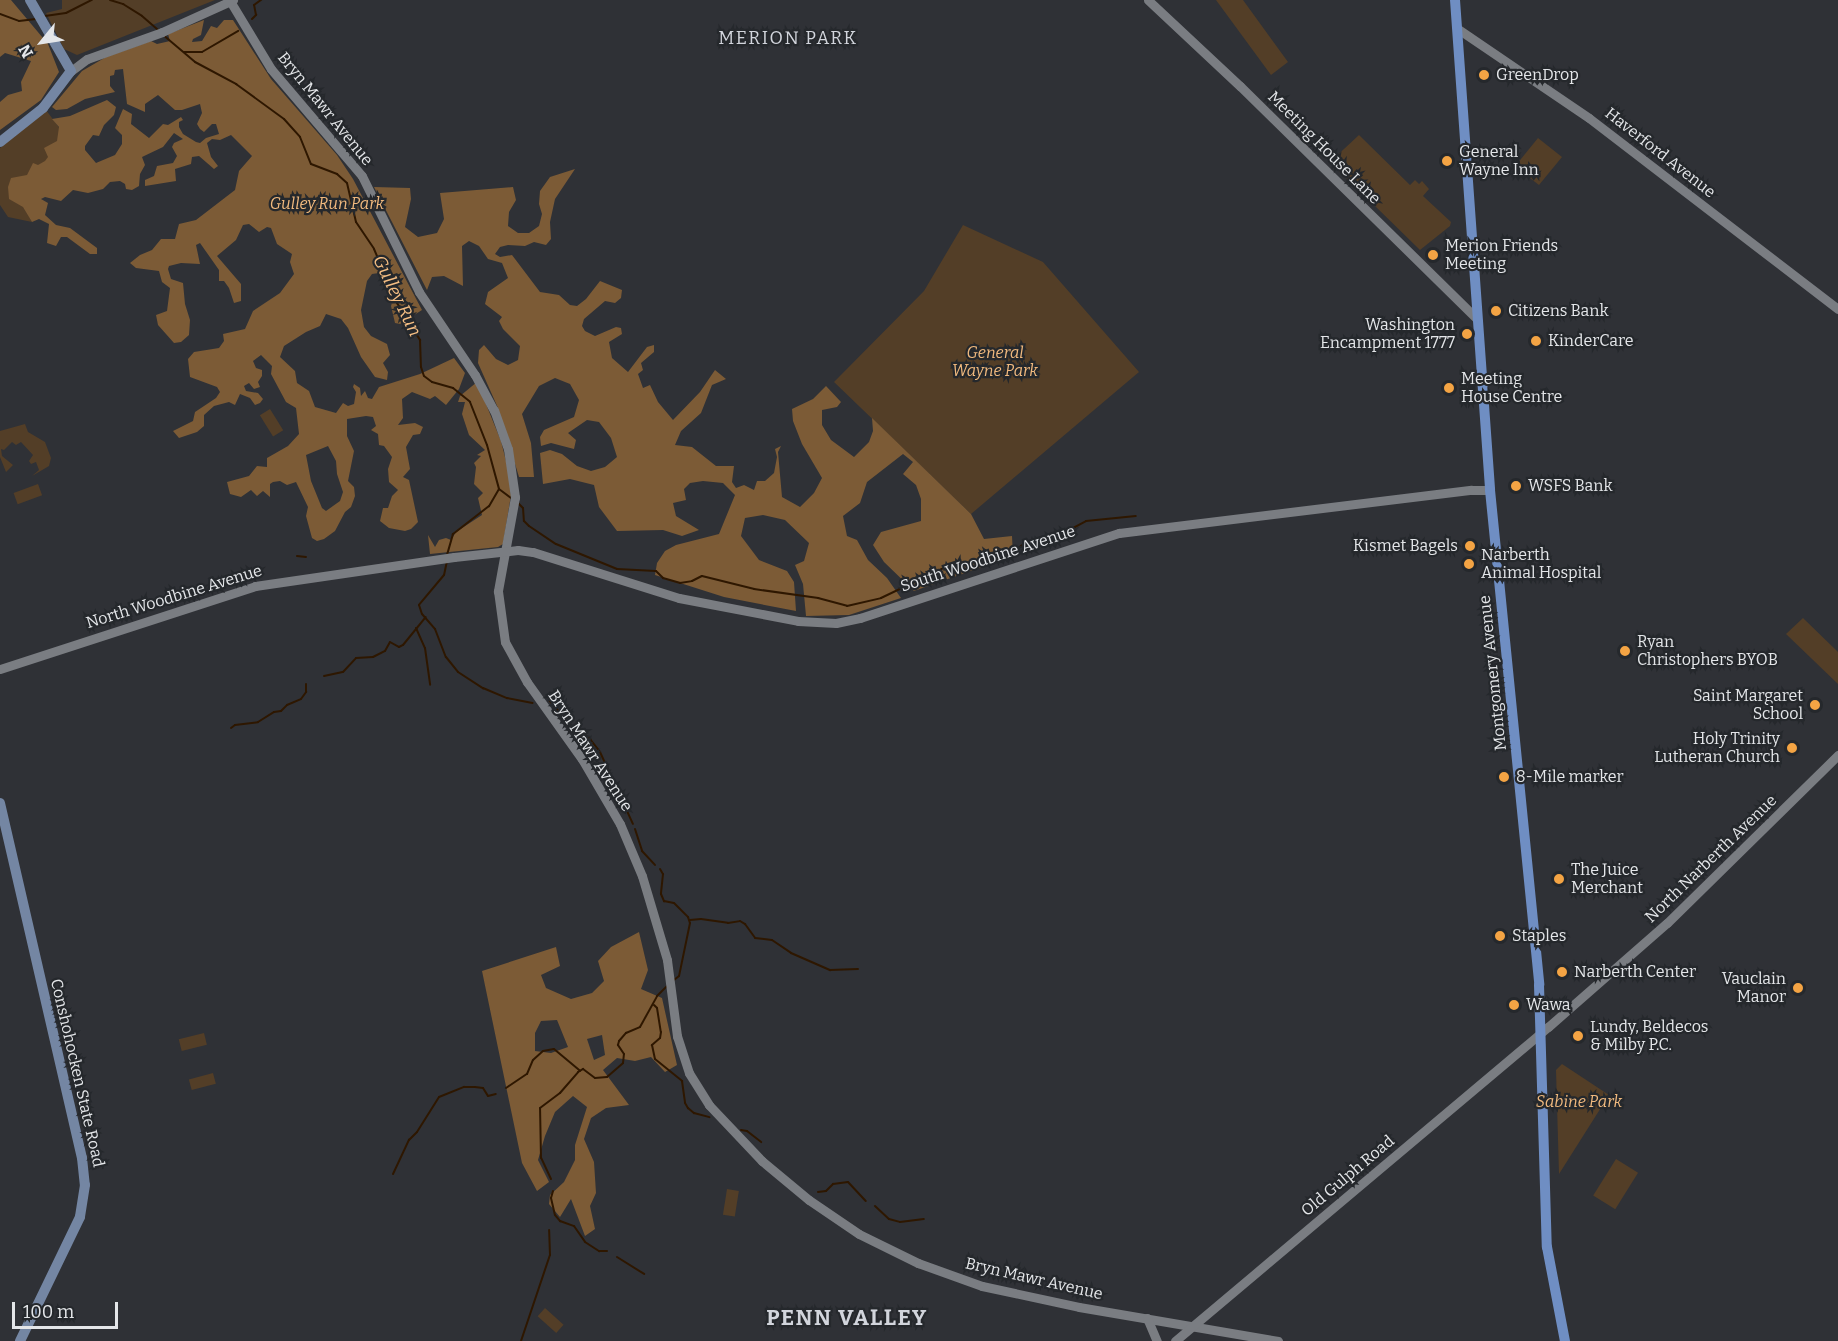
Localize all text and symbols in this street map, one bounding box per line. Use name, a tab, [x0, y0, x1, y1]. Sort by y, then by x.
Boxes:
north arrow	[12, 12, 72, 72]
district label: MERION PARK	[718, 27, 858, 49]
text: N	[15, 41, 37, 61]
street label: Bryn Mawr Avenue	[273, 48, 377, 170]
place label: GreenDrop	[1496, 65, 1579, 85]
marker: GreenDrop	[1477, 68, 1491, 82]
street label: Meeting House Lane	[1264, 88, 1384, 208]
street label: Haverford Avenue	[1601, 104, 1719, 202]
place label: General Wayne Inn	[1459, 142, 1539, 180]
marker: General Wayne Inn	[1440, 154, 1454, 168]
park label: Gulley Run Park	[270, 194, 384, 214]
place label: Merion Friends Meeting	[1445, 236, 1558, 274]
marker: Merion Friends Meeting	[1426, 248, 1440, 262]
water label: Gulley Run	[368, 252, 426, 340]
place label: Citizens Bank	[1508, 301, 1609, 321]
marker: Citizens Bank	[1489, 304, 1503, 318]
place label: Washington Encampment 1777	[1320, 315, 1455, 353]
marker: Washington Encampment 1777	[1460, 327, 1474, 341]
place label: KinderCare	[1548, 331, 1633, 351]
marker: KinderCare	[1529, 334, 1543, 348]
park label: General Wayne Park	[952, 343, 1038, 381]
place label: Meeting House Centre	[1461, 369, 1562, 407]
marker: Meeting House Centre	[1442, 381, 1456, 395]
place label: WSFS Bank	[1528, 476, 1613, 496]
marker: WSFS Bank	[1509, 479, 1523, 493]
street label: South Woodbine Avenue	[898, 522, 1078, 596]
place label: Kismet Bagels	[1353, 536, 1458, 556]
marker: Kismet Bagels	[1463, 539, 1477, 553]
place label: Narberth Animal Hospital	[1481, 545, 1601, 583]
marker: Narberth Animal Hospital	[1462, 557, 1476, 571]
street label: North Woodbine Avenue	[84, 561, 264, 633]
street label: Montgomery Avenue	[1475, 594, 1511, 752]
place label: Ryan Christophers BYOB	[1637, 632, 1778, 670]
marker: Ryan Christophers BYOB	[1618, 644, 1632, 658]
place label: Saint Margaret School	[1693, 686, 1803, 724]
street label: Bryn Mawr Avenue	[544, 687, 636, 815]
marker: Saint Margaret School	[1808, 698, 1822, 712]
place label: Holy Trinity Lutheran Church	[1654, 729, 1780, 767]
marker: Holy Trinity Lutheran Church	[1785, 741, 1799, 755]
place label: 8-Mile marker	[1516, 767, 1624, 787]
marker: 8-Mile marker	[1497, 770, 1511, 784]
street label: North Narberth Avenue	[1641, 791, 1781, 927]
place label: The Juice Merchant	[1571, 860, 1643, 898]
marker: The Juice Merchant	[1552, 872, 1566, 886]
place label: Staples	[1512, 926, 1566, 946]
marker: Staples	[1493, 929, 1507, 943]
place label: Narberth Center	[1574, 962, 1696, 982]
marker: Narberth Center	[1555, 965, 1569, 979]
place label: Vauclain Manor	[1722, 969, 1786, 1007]
street label: Conshohocken State Road	[46, 977, 108, 1169]
marker: Vauclain Manor	[1791, 981, 1805, 995]
place label: Wawa	[1526, 995, 1571, 1015]
marker: Wawa	[1507, 998, 1521, 1012]
place label: Lundy, Beldecos & Milby P.C.	[1590, 1017, 1709, 1055]
marker: Lundy, Beldecos & Milby P.C.	[1571, 1029, 1585, 1043]
park label: Sabine Park	[1536, 1092, 1622, 1112]
street label: Old Gulph Road	[1298, 1132, 1398, 1220]
street label: Bryn Mawr Avenue	[963, 1254, 1105, 1304]
scale bar	[15, 1290, 122, 1328]
text: 100 m	[23, 1301, 74, 1323]
district label: PENN VALLEY	[766, 1305, 928, 1331]

